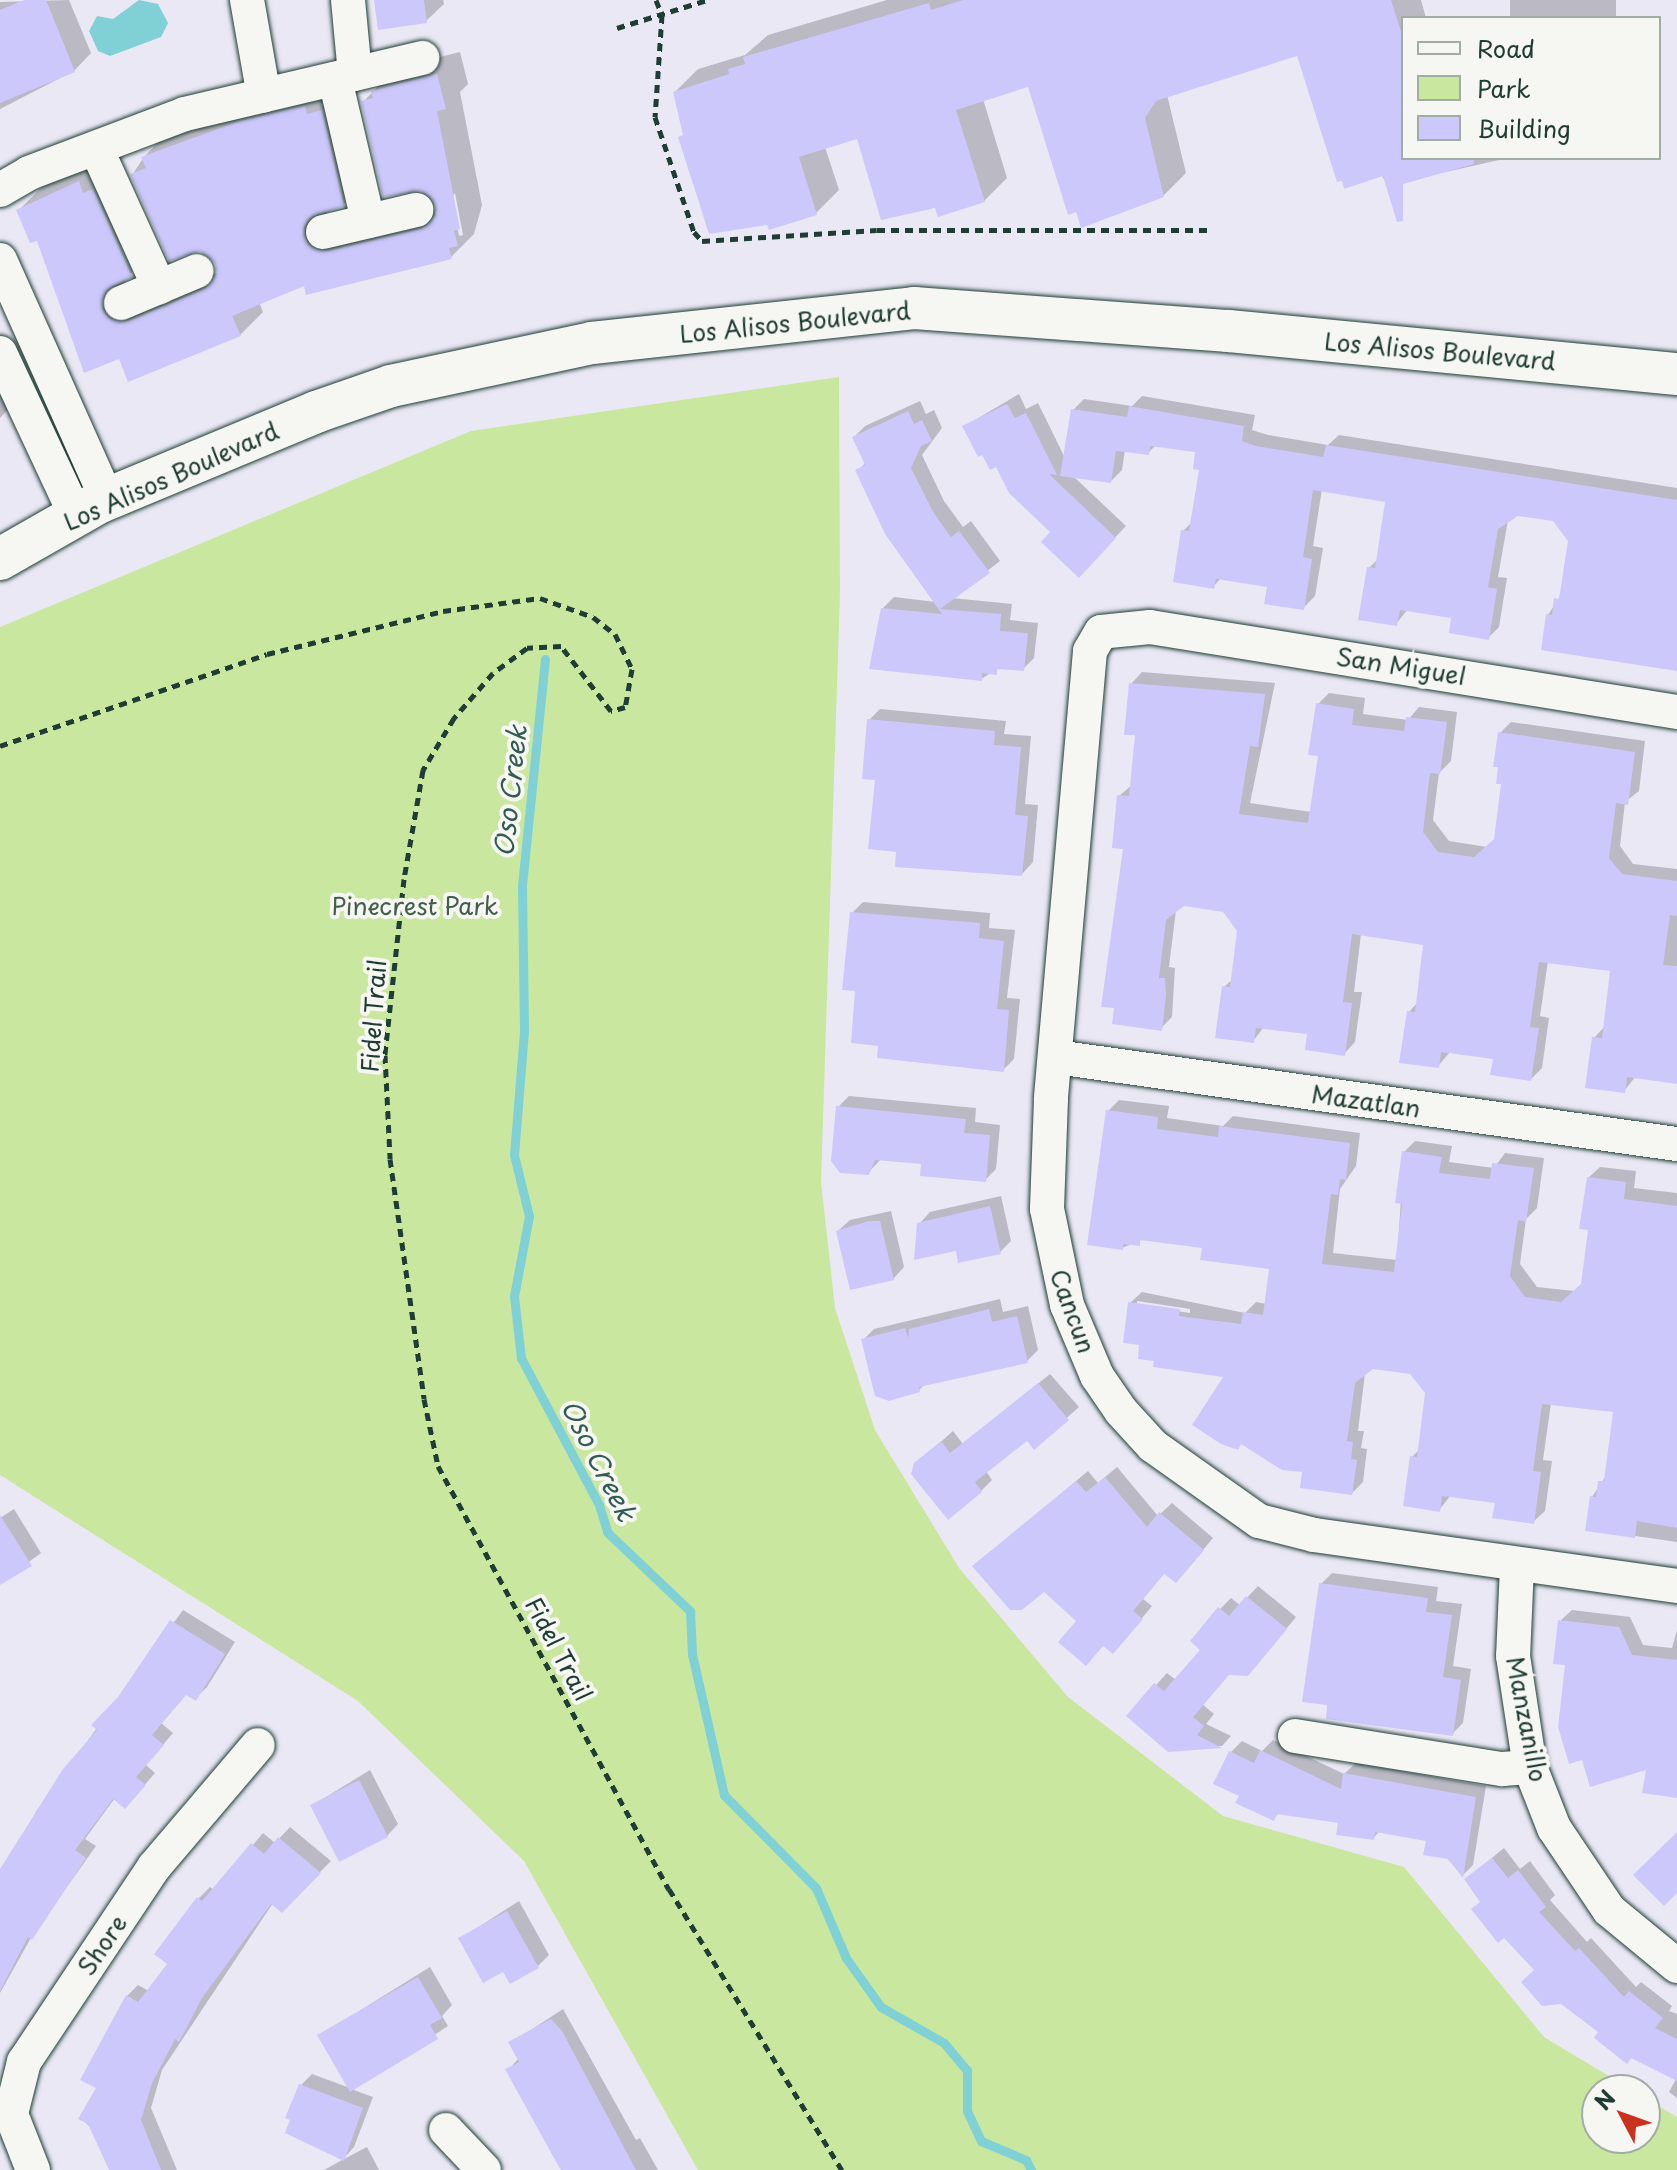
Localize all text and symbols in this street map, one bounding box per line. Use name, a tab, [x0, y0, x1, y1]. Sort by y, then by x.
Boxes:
legend	[1401, 16, 1661, 160]
text: Road	[1477, 30, 1535, 66]
text: Park	[1477, 70, 1531, 106]
text: Building	[1477, 110, 1571, 146]
street label: Los Alisos Boulevard	[677, 295, 913, 349]
street label: Los Alisos Boulevard	[1322, 326, 1558, 376]
street label: Los Alisos Boulevard	[58, 415, 284, 537]
street label: San Miguel	[1335, 642, 1467, 690]
water label: Oso Creek	[488, 724, 532, 858]
park label: Pinecrest Park	[332, 892, 498, 920]
street label: Fidel Trail	[355, 958, 391, 1074]
street label: Mazatlan	[1310, 1079, 1422, 1123]
street label: Cancun	[1045, 1265, 1101, 1357]
water label: Oso Creek	[555, 1394, 643, 1526]
street label: Fidel Trail	[519, 1592, 599, 1706]
street label: Manzanillo	[1501, 1654, 1553, 1784]
street label: Shore	[71, 1909, 133, 1981]
north arrow	[1581, 2074, 1661, 2154]
text: N	[1586, 2082, 1622, 2117]

